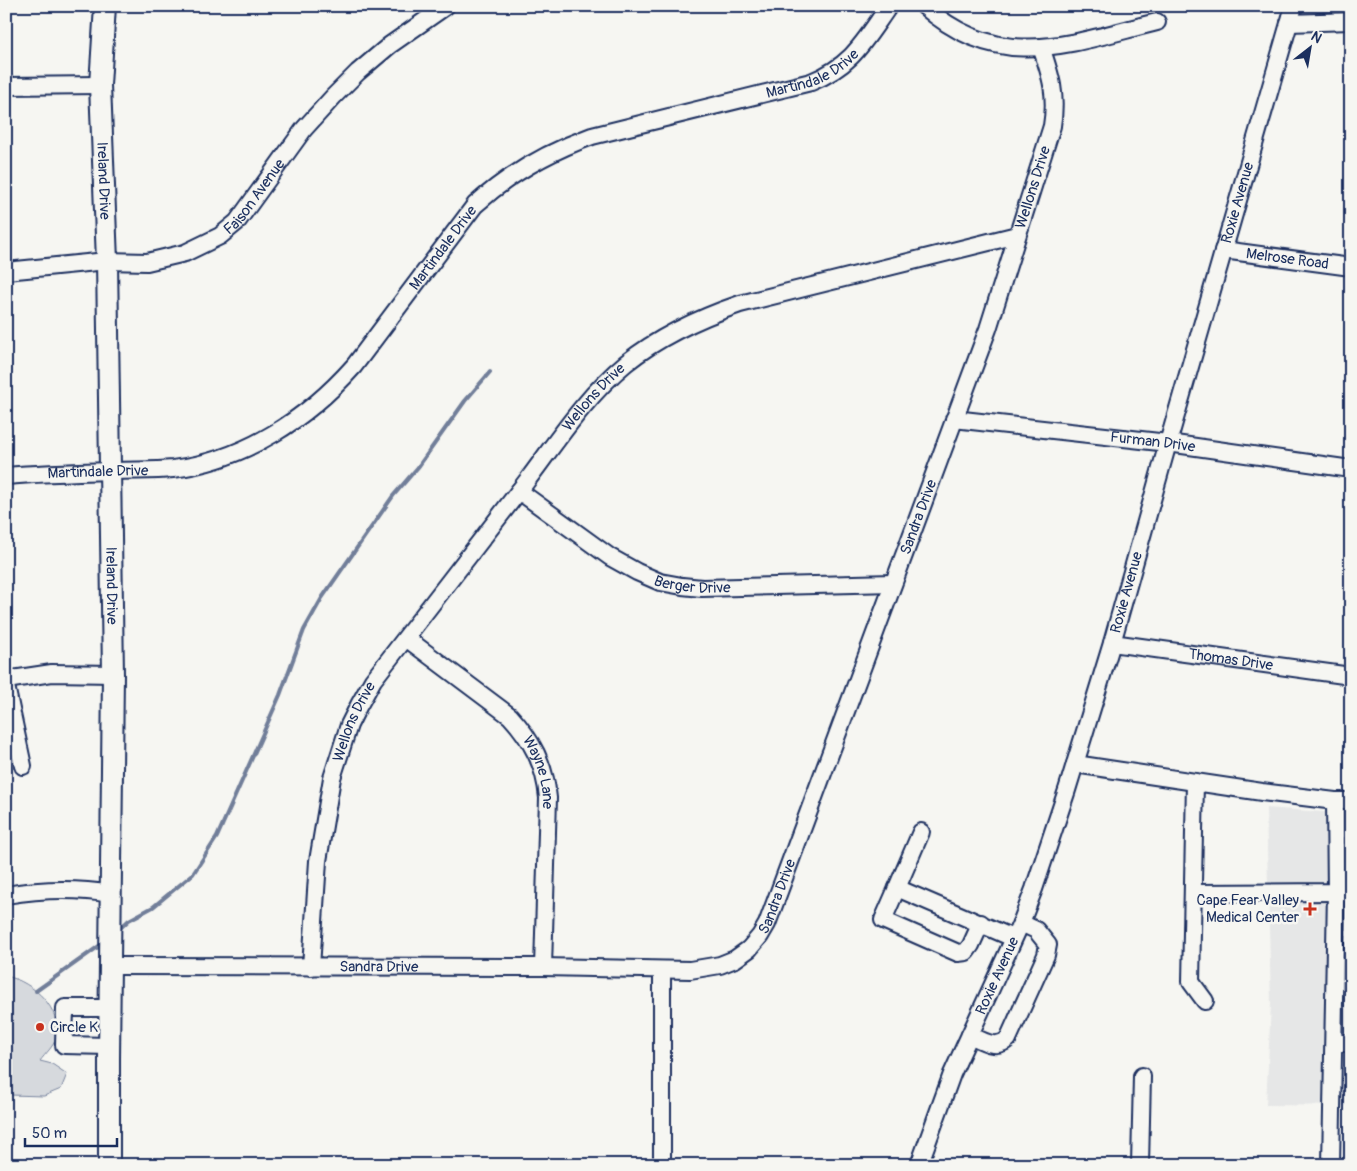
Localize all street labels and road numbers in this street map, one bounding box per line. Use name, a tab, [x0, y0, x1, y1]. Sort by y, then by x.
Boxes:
street label: Martindale Drive	[764, 45, 864, 103]
street label: Ireland Drive	[92, 141, 114, 221]
street label: Wellons Drive	[1011, 143, 1055, 231]
street label: Faison Avenue	[220, 155, 290, 239]
street label: Roxie Avenue	[1217, 160, 1259, 246]
street label: Martindale Drive	[405, 201, 482, 294]
street label: Melrose Road	[1245, 244, 1330, 274]
street label: Wellons Drive	[558, 359, 630, 435]
street label: Furman Drive	[1109, 428, 1197, 457]
street label: Martindale Drive	[47, 461, 149, 483]
street label: Sandra Drive	[896, 476, 942, 557]
street label: Ireland Drive	[101, 547, 121, 625]
street label: Roxie Avenue	[1106, 549, 1147, 635]
street label: Berger Drive	[651, 571, 731, 598]
street label: Thomas Drive	[1187, 645, 1275, 675]
street label: Wellons Drive	[329, 678, 380, 764]
street label: Wayne Lane	[518, 732, 557, 810]
street label: Sandra Drive	[754, 856, 800, 938]
street label: Roxie Avenue	[971, 933, 1024, 1018]
street label: Sandra Drive	[340, 958, 419, 977]

